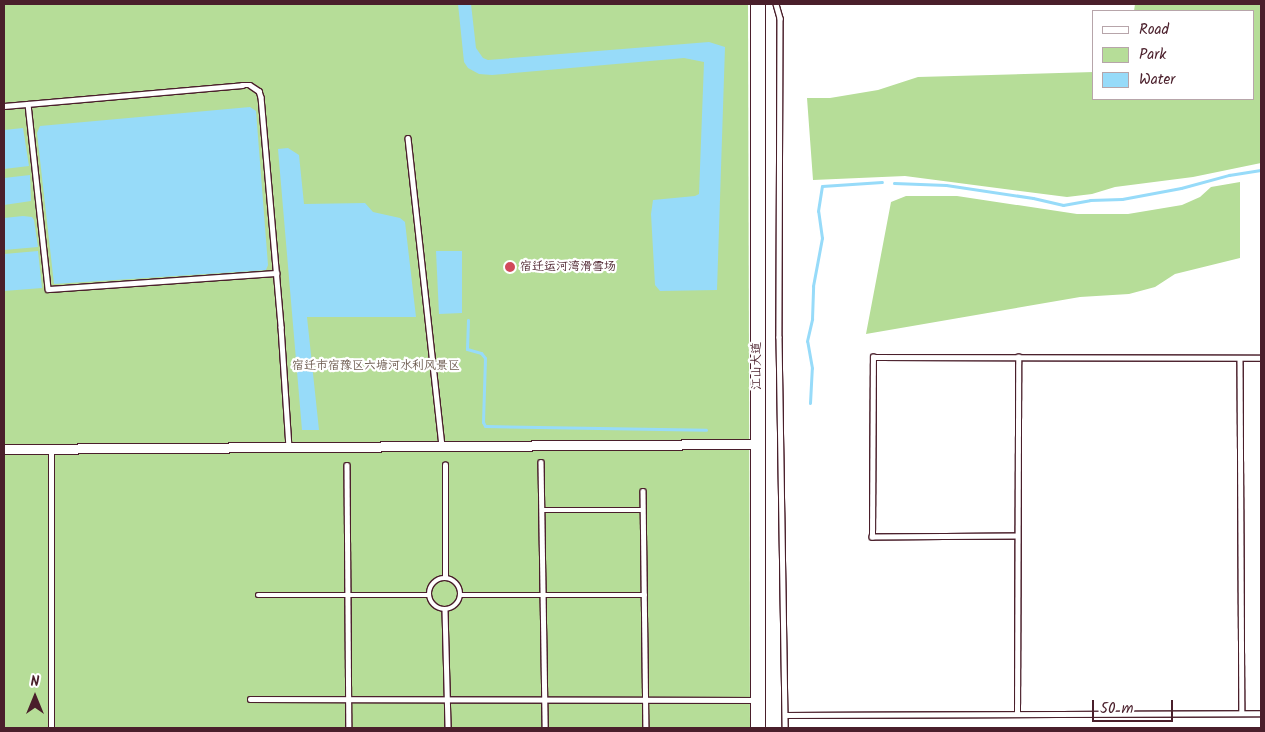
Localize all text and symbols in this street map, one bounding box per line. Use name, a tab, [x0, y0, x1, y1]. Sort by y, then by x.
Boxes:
legend	[1092, 10, 1255, 100]
text: Road	[1139, 18, 1169, 42]
text: Park	[1139, 43, 1166, 67]
text: Water	[1139, 68, 1175, 92]
place label: 宿迁运河湾滑雪场	[520, 260, 616, 274]
marker: 宿迁运河湾滑雪场	[504, 261, 516, 273]
street label: 江山大道	[750, 342, 764, 390]
park label: 宿迁市宿豫区六塘河水利风景区	[292, 359, 460, 373]
text: N	[31, 671, 39, 693]
north arrow	[10, 672, 60, 722]
scale bar	[1095, 690, 1176, 722]
text: 50 m	[1100, 697, 1134, 721]

